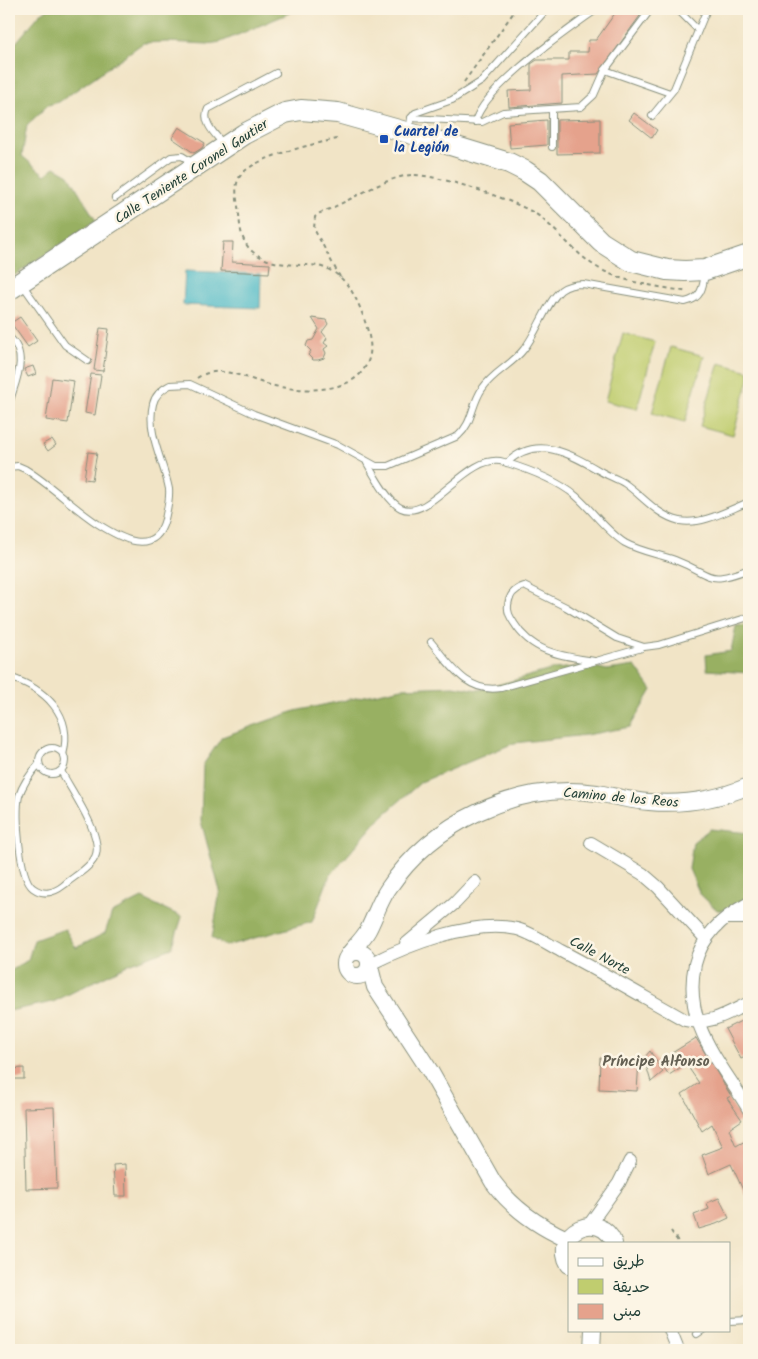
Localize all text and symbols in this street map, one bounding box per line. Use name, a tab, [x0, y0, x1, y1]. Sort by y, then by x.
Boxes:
street label: Calle Teniente Coronel Gautier	[110, 113, 274, 230]
place label: Cuartel de la Legión	[394, 121, 458, 159]
marker: Cuartel de la Legión	[378, 133, 390, 145]
street label: Camino de los Reos	[562, 782, 680, 814]
street label: Calle Norte	[565, 931, 634, 981]
district label: Príncipe Alfonso	[602, 1050, 710, 1074]
legend	[568, 1242, 730, 1332]
text: طريق	[613, 1250, 645, 1274]
text: حديقة	[613, 1276, 650, 1300]
text: مبنى	[613, 1300, 641, 1324]

